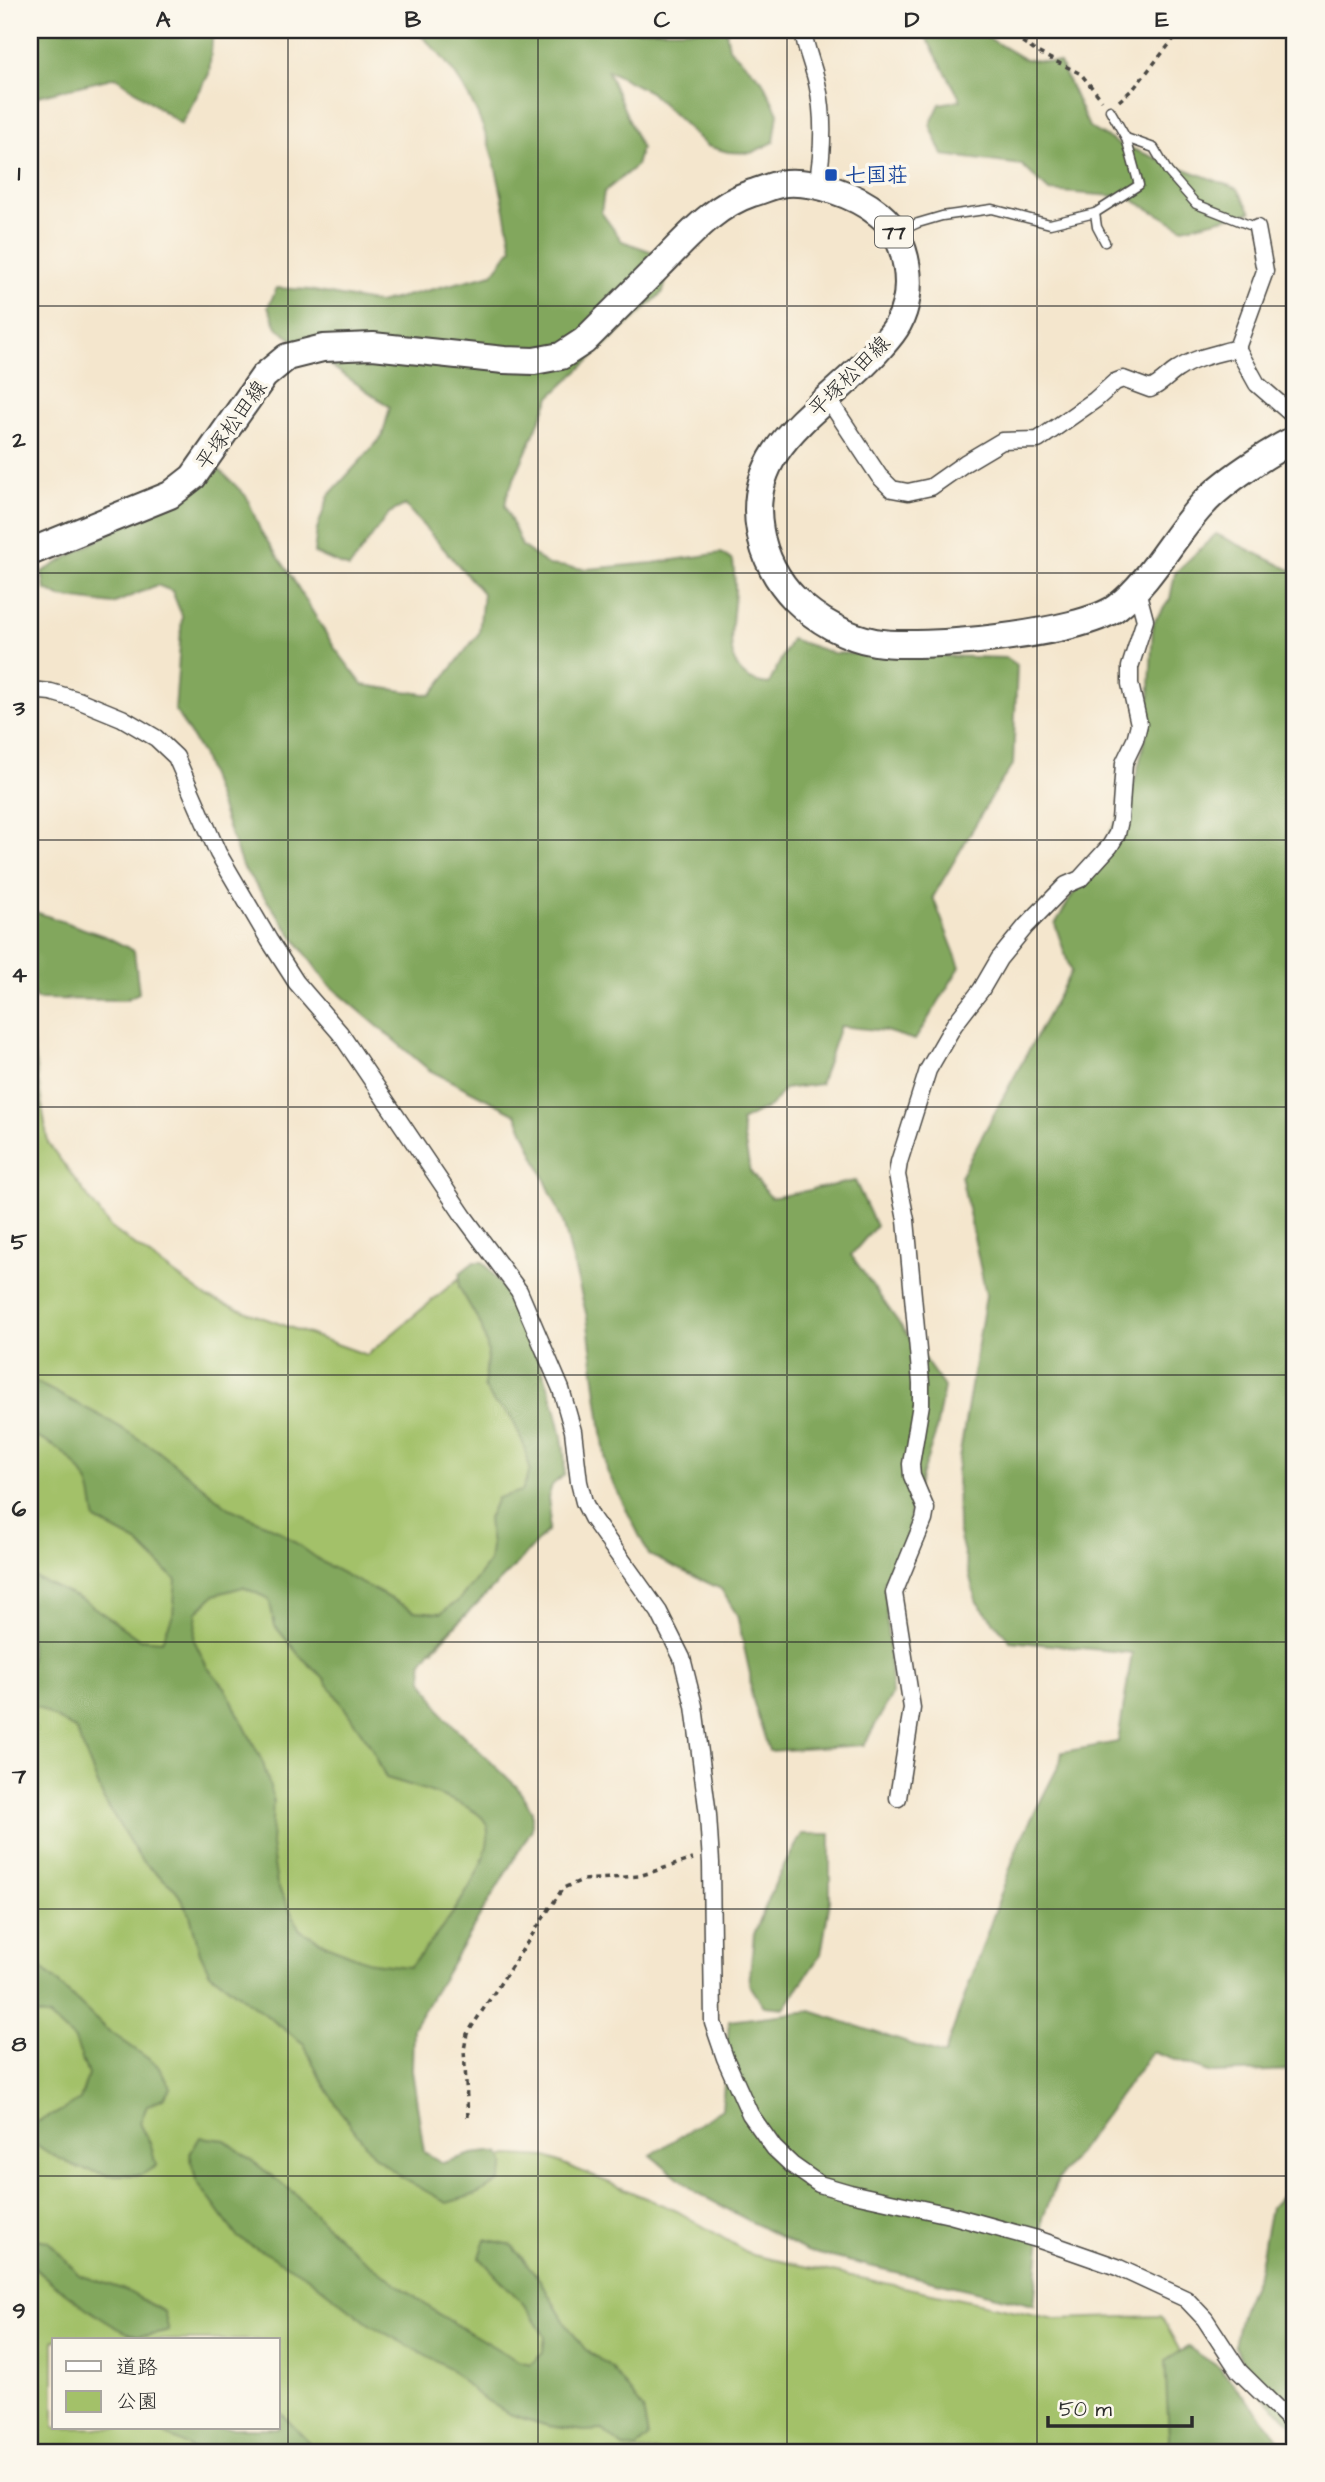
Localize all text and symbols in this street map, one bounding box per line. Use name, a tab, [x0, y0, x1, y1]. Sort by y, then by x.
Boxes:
text: A	[156, 4, 171, 36]
text: B	[405, 4, 422, 36]
text: C	[654, 4, 671, 36]
text: D	[905, 4, 920, 36]
text: E	[1155, 4, 1169, 36]
text: 1	[18, 157, 21, 189]
place label: 七国荘	[845, 161, 908, 190]
marker: 七国荘	[823, 167, 839, 183]
road number: 77	[875, 216, 913, 248]
street label: 平塚松田線	[802, 329, 897, 424]
street label: 平塚松田線	[189, 374, 274, 476]
text: 2	[11, 424, 26, 456]
text: 3	[12, 692, 25, 724]
text: 4	[11, 959, 27, 991]
text: 5	[11, 1226, 28, 1258]
text: 6	[12, 1493, 27, 1525]
text: 7	[11, 1760, 27, 1792]
text: 8	[12, 2028, 27, 2060]
text: 9	[12, 2295, 26, 2327]
legend	[52, 2338, 280, 2430]
text: 道路	[116, 2353, 158, 2382]
scale bar	[1048, 2384, 1192, 2428]
text: 公園	[116, 2387, 158, 2416]
text: 50 m	[1059, 2395, 1113, 2424]

